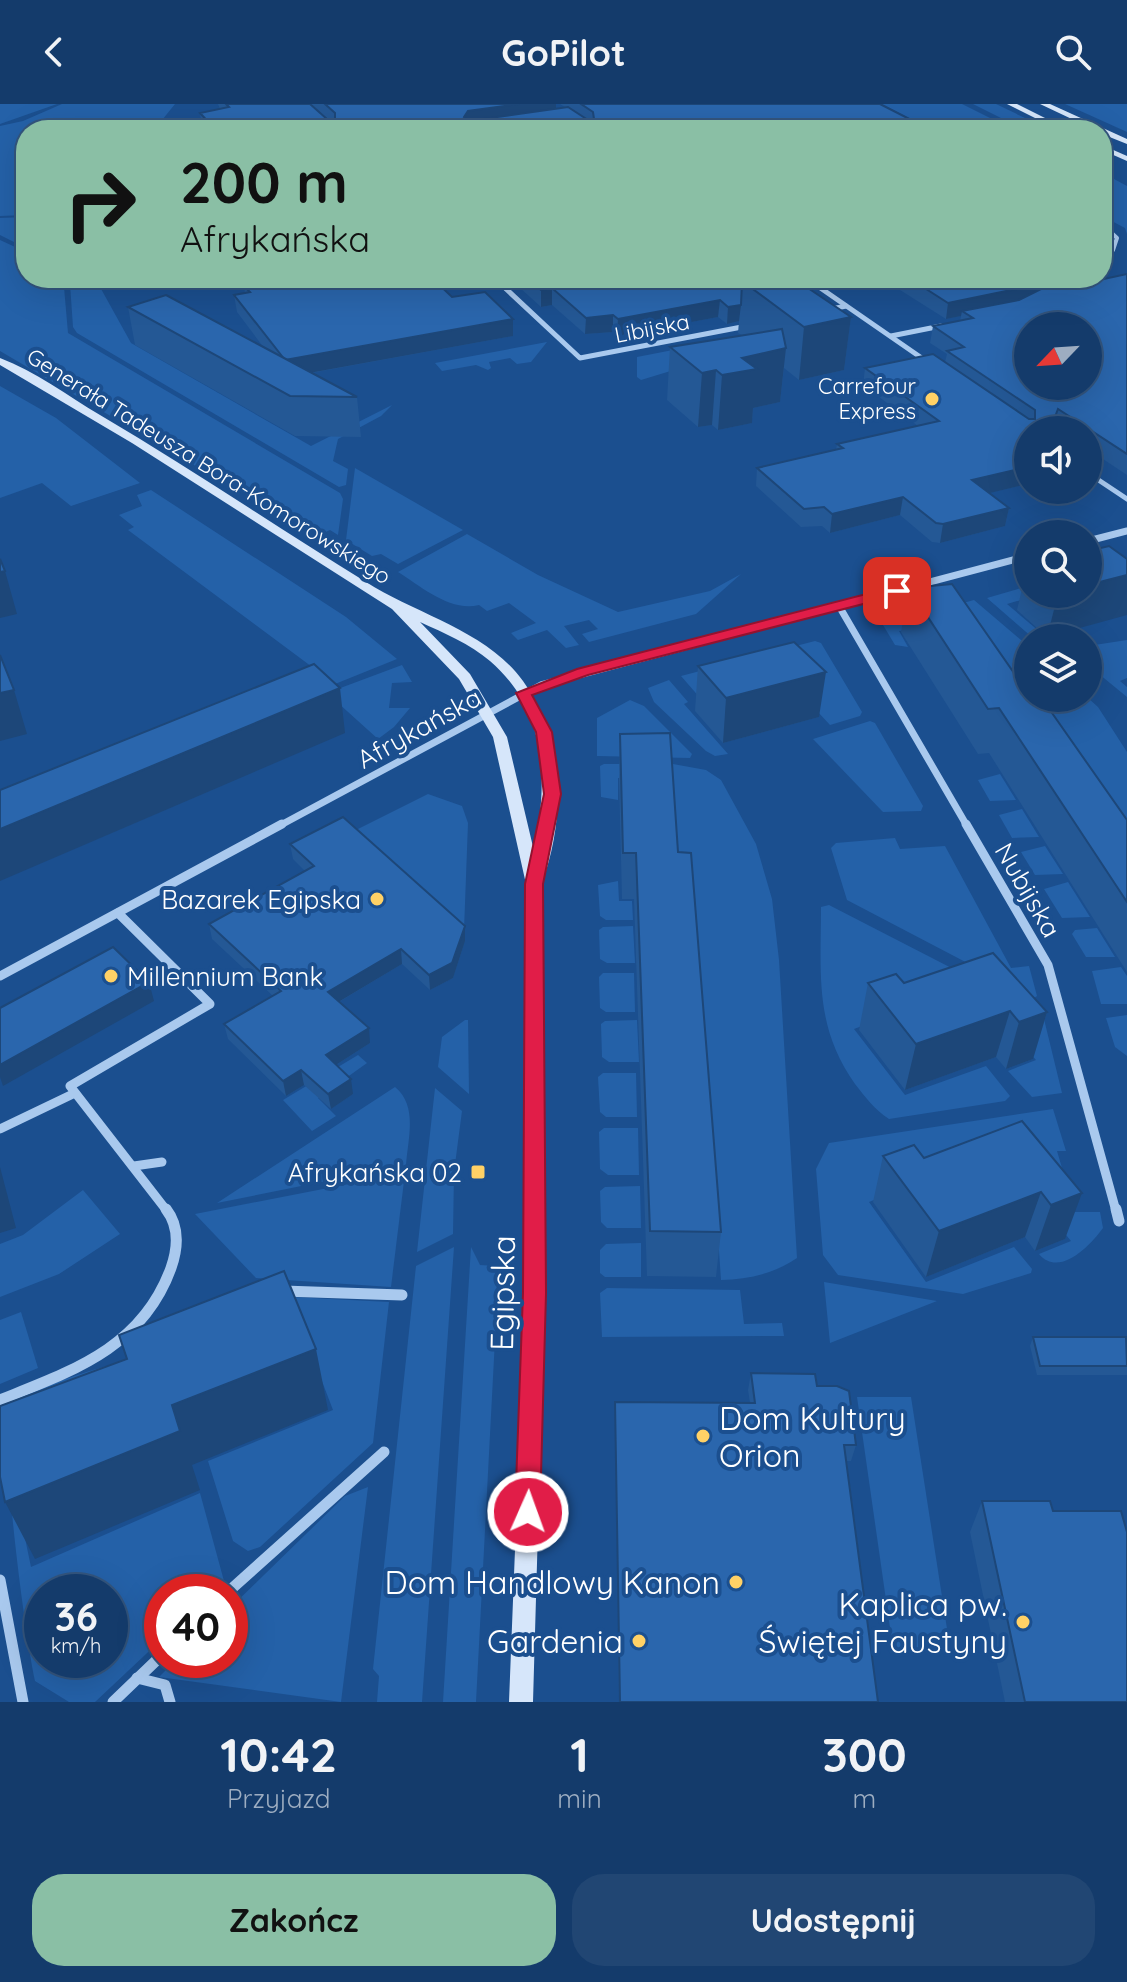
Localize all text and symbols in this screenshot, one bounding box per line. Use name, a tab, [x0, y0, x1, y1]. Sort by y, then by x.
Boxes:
icon: back	[32, 30, 76, 74]
text: GoPilot	[501, 30, 626, 75]
icon: search	[1051, 30, 1095, 74]
text: 200 m	[180, 147, 348, 217]
icon: right	[48, 152, 152, 256]
text: Afrykańska	[180, 216, 370, 261]
street label: Libijska	[612, 307, 692, 349]
north arrow	[1014, 312, 1102, 400]
map controls	[1014, 312, 1102, 712]
street label: Generała Tadeusza Bora-Komorowskiego	[22, 342, 396, 590]
place label: Carrefour Express	[818, 372, 917, 425]
marker: Carrefour Express	[923, 390, 941, 408]
button: sound	[1014, 416, 1102, 504]
button: search	[1014, 520, 1102, 608]
pin	[863, 557, 931, 625]
icon: arrive	[875, 569, 919, 613]
button: layers	[1014, 624, 1102, 712]
street label: Afrykańska	[351, 680, 487, 776]
street label: Nubijska	[988, 837, 1068, 943]
place label: Bazarek Egipska	[161, 883, 361, 916]
marker: Bazarek Egipska	[368, 890, 386, 908]
place label: Millennium Bank	[127, 960, 323, 993]
marker: Millennium Bank	[102, 967, 120, 985]
place label: Afrykańska 02	[288, 1156, 462, 1189]
marker: Afrykańska 02	[469, 1163, 487, 1181]
street label: Egipska	[481, 1235, 523, 1351]
place label: Dom Kultury Orion	[719, 1398, 906, 1475]
marker: Dom Kultury Orion	[694, 1427, 712, 1445]
position arrow	[486, 1470, 570, 1554]
place label: Dom Handlowy Kanon	[385, 1562, 720, 1602]
marker: Dom Handlowy Kanon	[727, 1573, 745, 1591]
speed limit sign: 40	[144, 1574, 248, 1678]
place label: Kaplica pw. Świętej Faustyny	[759, 1584, 1007, 1661]
text: 36	[54, 1591, 98, 1641]
marker: Kaplica pw. Świętej Faustyny	[1014, 1613, 1032, 1631]
place label: Gardenia	[487, 1621, 623, 1661]
marker: Gardenia	[630, 1632, 648, 1650]
text: km/h	[51, 1633, 101, 1658]
text: 10:42	[220, 1724, 337, 1784]
text: 1	[570, 1724, 589, 1784]
text: 300	[822, 1724, 907, 1784]
text: Przyjazd	[227, 1782, 330, 1815]
text: min	[557, 1782, 602, 1815]
text: m	[852, 1782, 876, 1815]
button: Zakończ	[32, 1874, 556, 1966]
button: Udostępnij	[572, 1874, 1095, 1966]

